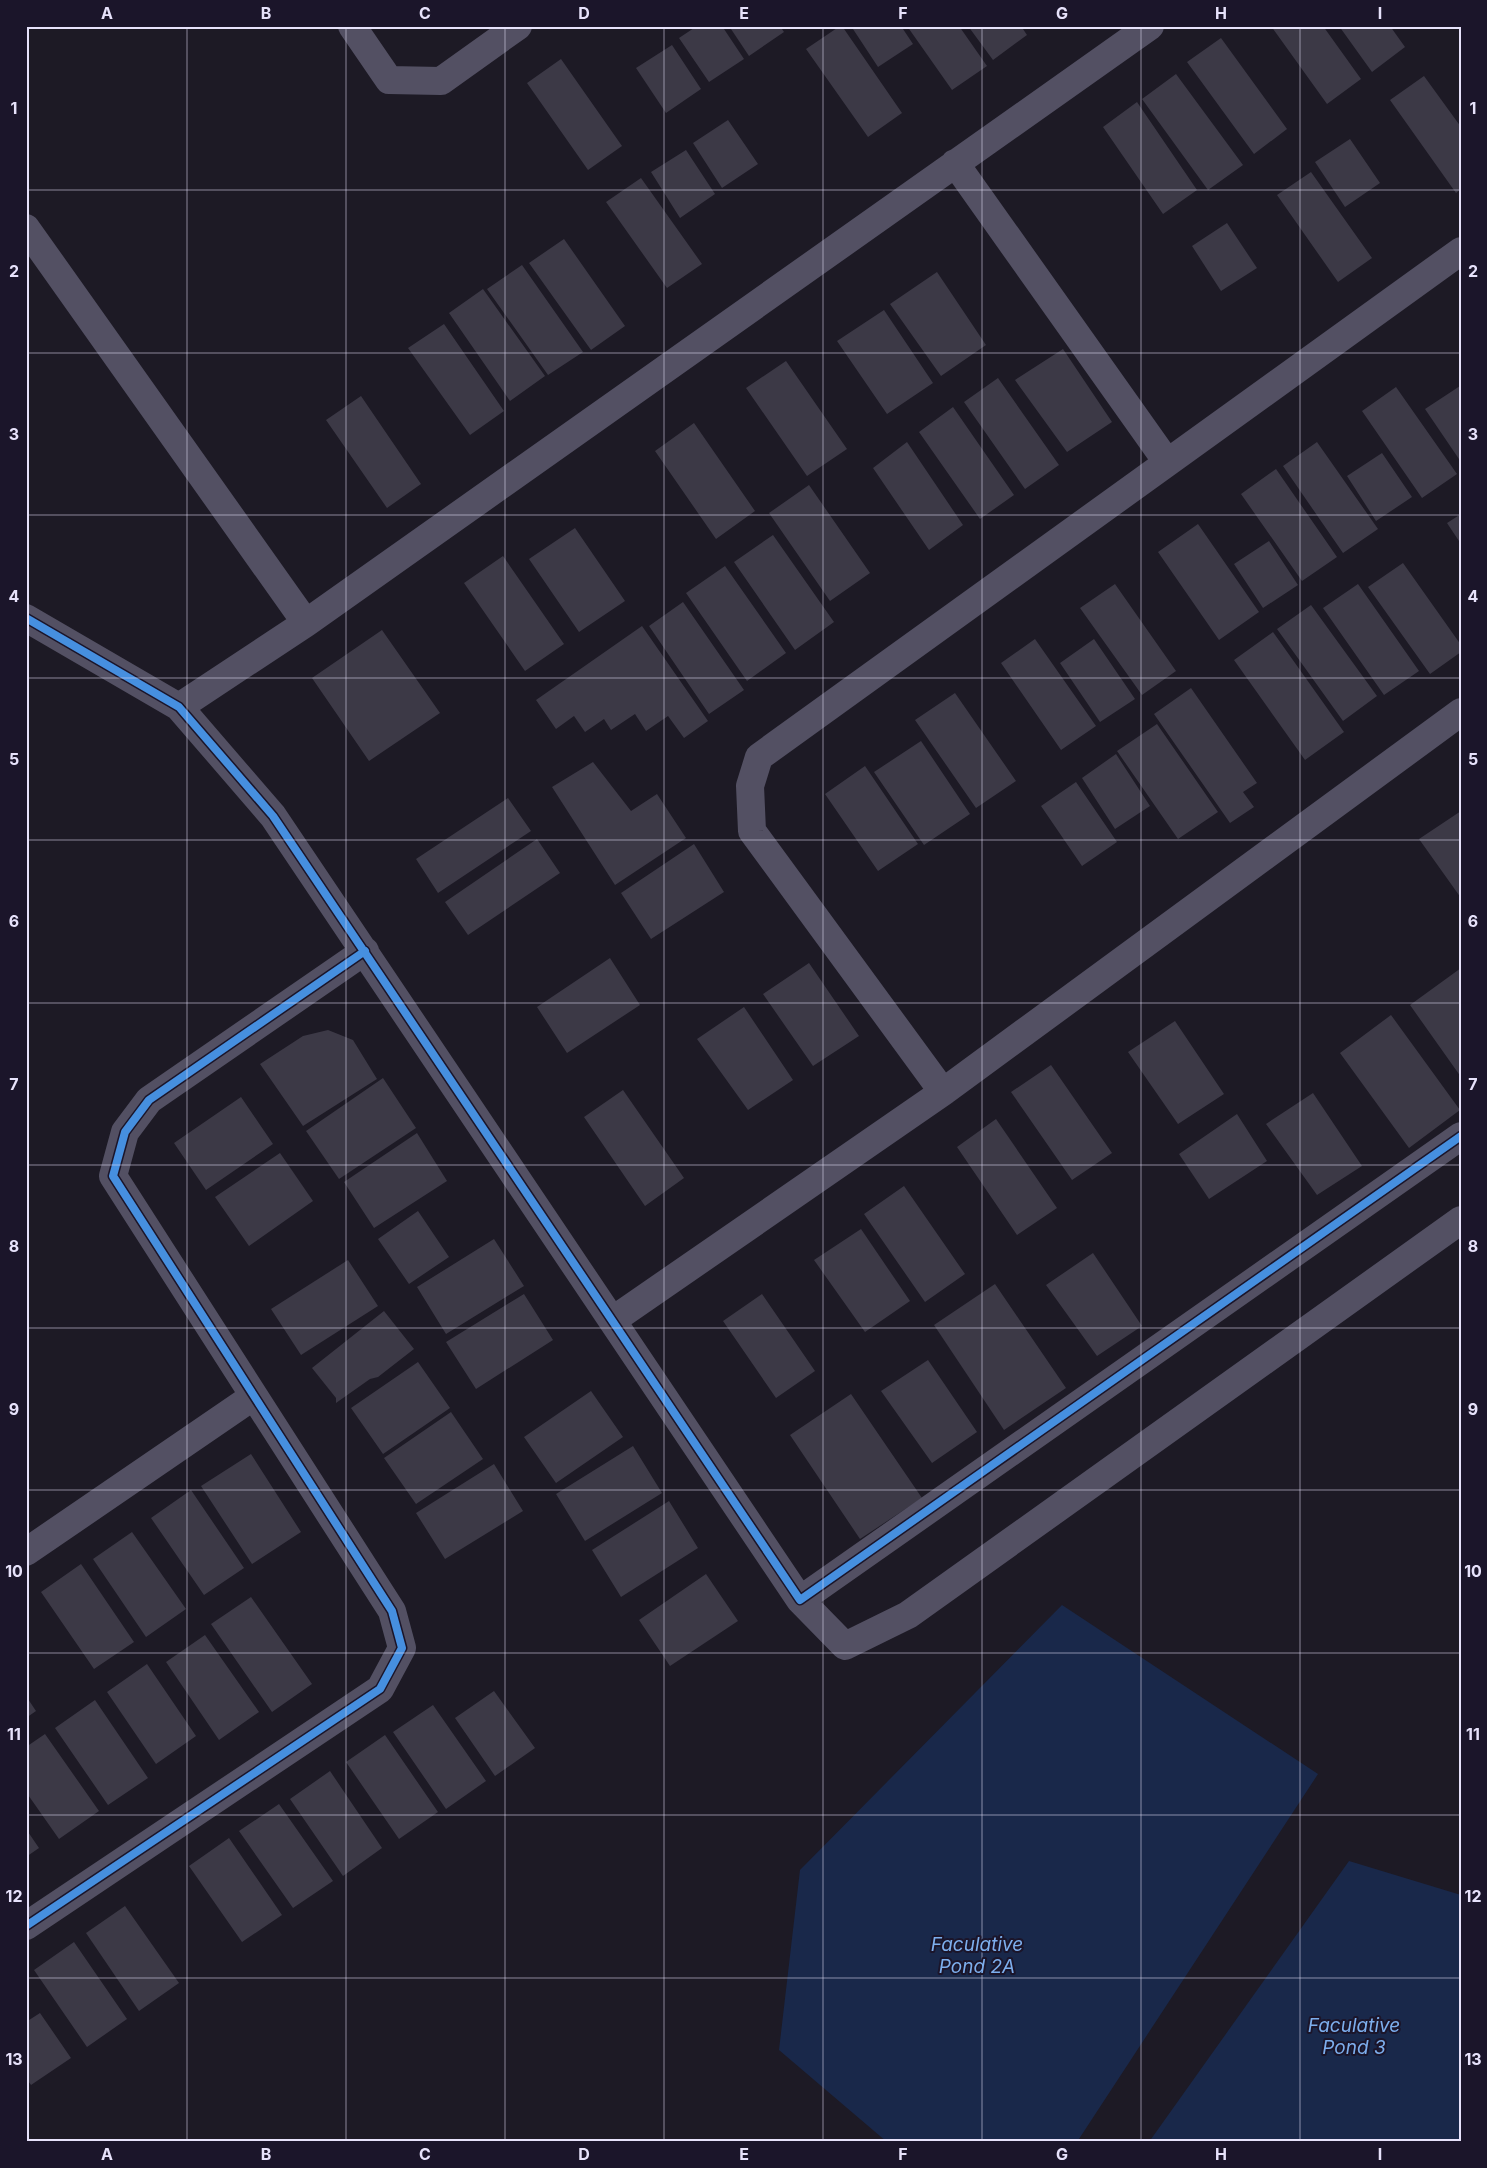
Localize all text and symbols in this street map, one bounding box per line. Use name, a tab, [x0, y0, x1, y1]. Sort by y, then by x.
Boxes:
text: A	[101, 3, 113, 23]
text: B	[261, 3, 271, 23]
text: C	[419, 3, 431, 23]
text: D	[578, 3, 590, 23]
text: E	[739, 3, 749, 23]
text: F	[898, 3, 908, 23]
text: G	[1056, 3, 1068, 23]
text: H	[1215, 3, 1227, 23]
text: I	[1378, 3, 1382, 23]
text: 1	[11, 98, 17, 118]
text: 1	[1470, 98, 1476, 118]
text: 2	[9, 261, 19, 281]
text: 2	[1468, 261, 1478, 281]
text: 3	[9, 424, 19, 444]
text: 3	[1468, 424, 1478, 444]
text: 4	[9, 586, 20, 606]
text: 4	[1468, 586, 1479, 606]
text: 5	[9, 749, 19, 769]
text: 5	[1468, 749, 1478, 769]
text: 6	[9, 911, 19, 931]
text: 6	[1468, 911, 1478, 931]
text: 7	[9, 1074, 19, 1094]
text: 7	[1468, 1074, 1478, 1094]
text: 8	[9, 1236, 19, 1256]
text: 8	[1468, 1236, 1478, 1256]
text: 9	[9, 1399, 19, 1419]
text: 9	[1468, 1399, 1478, 1419]
text: 10	[5, 1561, 23, 1581]
text: 10	[1464, 1561, 1482, 1581]
text: 11	[7, 1724, 21, 1744]
text: 11	[1466, 1724, 1480, 1744]
text: 12	[6, 1886, 22, 1906]
text: 12	[1465, 1886, 1481, 1906]
water label: Faculative Pond 2A	[931, 1933, 1023, 1978]
water label: Faculative Pond 3	[1308, 2014, 1400, 2059]
text: 13	[5, 2049, 23, 2069]
text: 13	[1464, 2049, 1482, 2069]
text: A	[101, 2144, 113, 2164]
text: B	[261, 2144, 271, 2164]
text: C	[419, 2144, 431, 2164]
text: D	[578, 2144, 590, 2164]
text: E	[739, 2144, 749, 2164]
text: F	[898, 2144, 908, 2164]
text: G	[1056, 2144, 1068, 2164]
text: H	[1215, 2144, 1227, 2164]
text: I	[1378, 2144, 1382, 2164]

